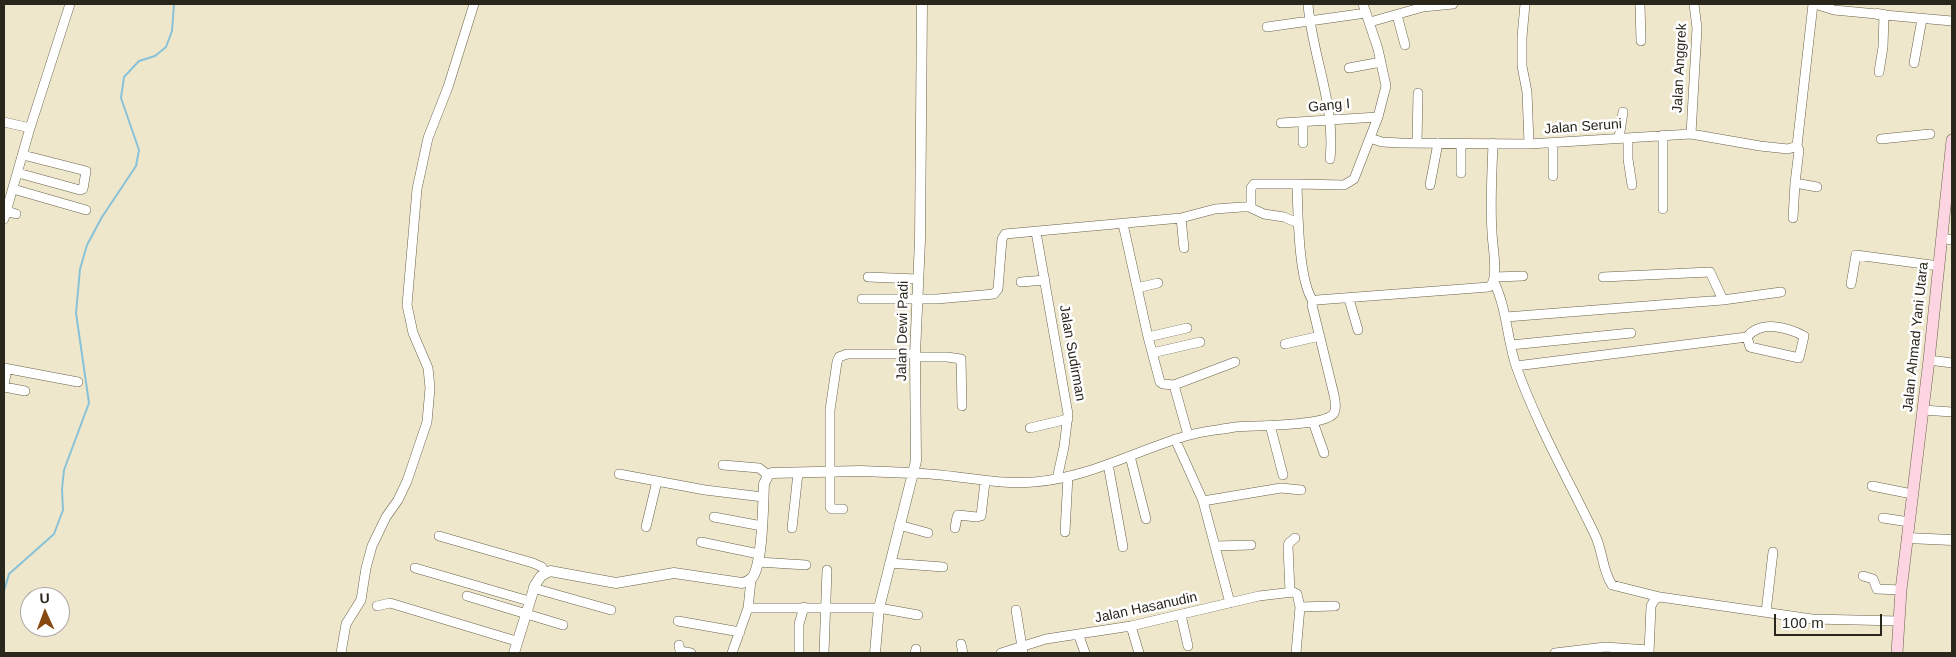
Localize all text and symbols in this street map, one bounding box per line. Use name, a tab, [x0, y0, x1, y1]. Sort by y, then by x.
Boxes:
street label: Jalan Anggrek	[1669, 23, 1691, 113]
street label: Gang I	[1307, 96, 1351, 116]
street label: Jalan Seruni	[1544, 116, 1622, 138]
street label: Jalan Ahmad Yani Utara	[1900, 261, 1932, 413]
street label: Jalan Dewi Padi	[894, 281, 912, 381]
street label: Jalan Sudirman	[1055, 304, 1089, 402]
north arrow	[20, 587, 70, 637]
street label: Jalan Hasanudin	[1093, 589, 1199, 627]
text: U	[39, 590, 50, 606]
scale bar	[1776, 604, 1884, 636]
text: 100 m	[1782, 614, 1824, 631]

